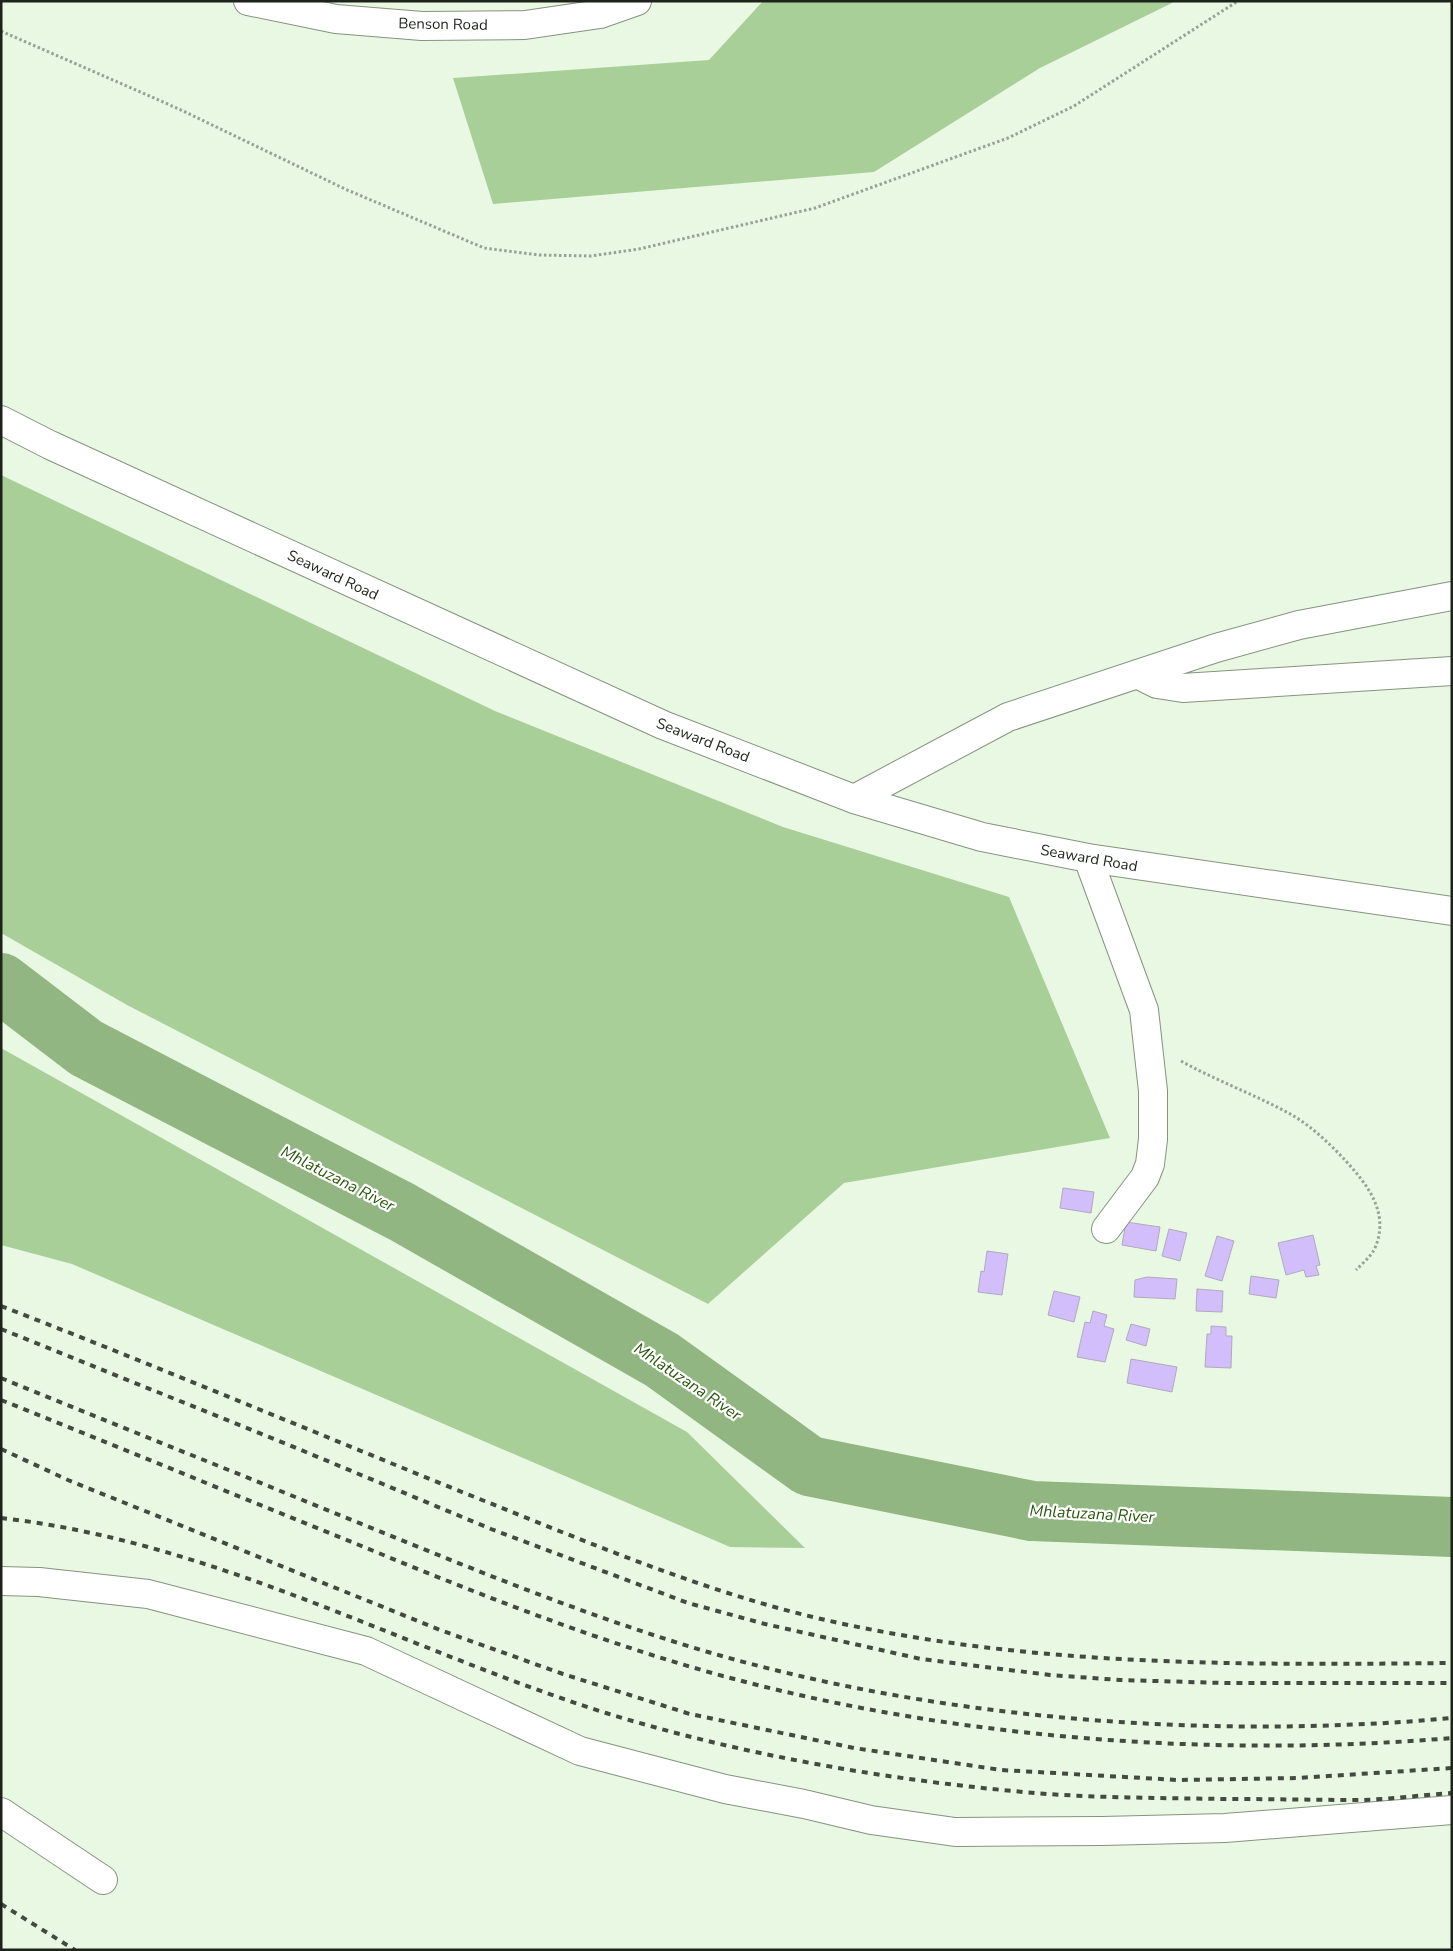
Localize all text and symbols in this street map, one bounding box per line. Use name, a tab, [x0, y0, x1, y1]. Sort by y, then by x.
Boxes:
street label: Benson Road	[398, 13, 488, 35]
street label: Seaward Road	[284, 545, 382, 605]
street label: Seaward Road	[654, 713, 752, 767]
street label: Seaward Road	[1039, 840, 1139, 876]
water label: Mhlatuzana River	[277, 1141, 399, 1218]
water label: Mhlatuzana River	[630, 1338, 746, 1427]
water label: Mhlatuzana River	[1029, 1500, 1156, 1528]

